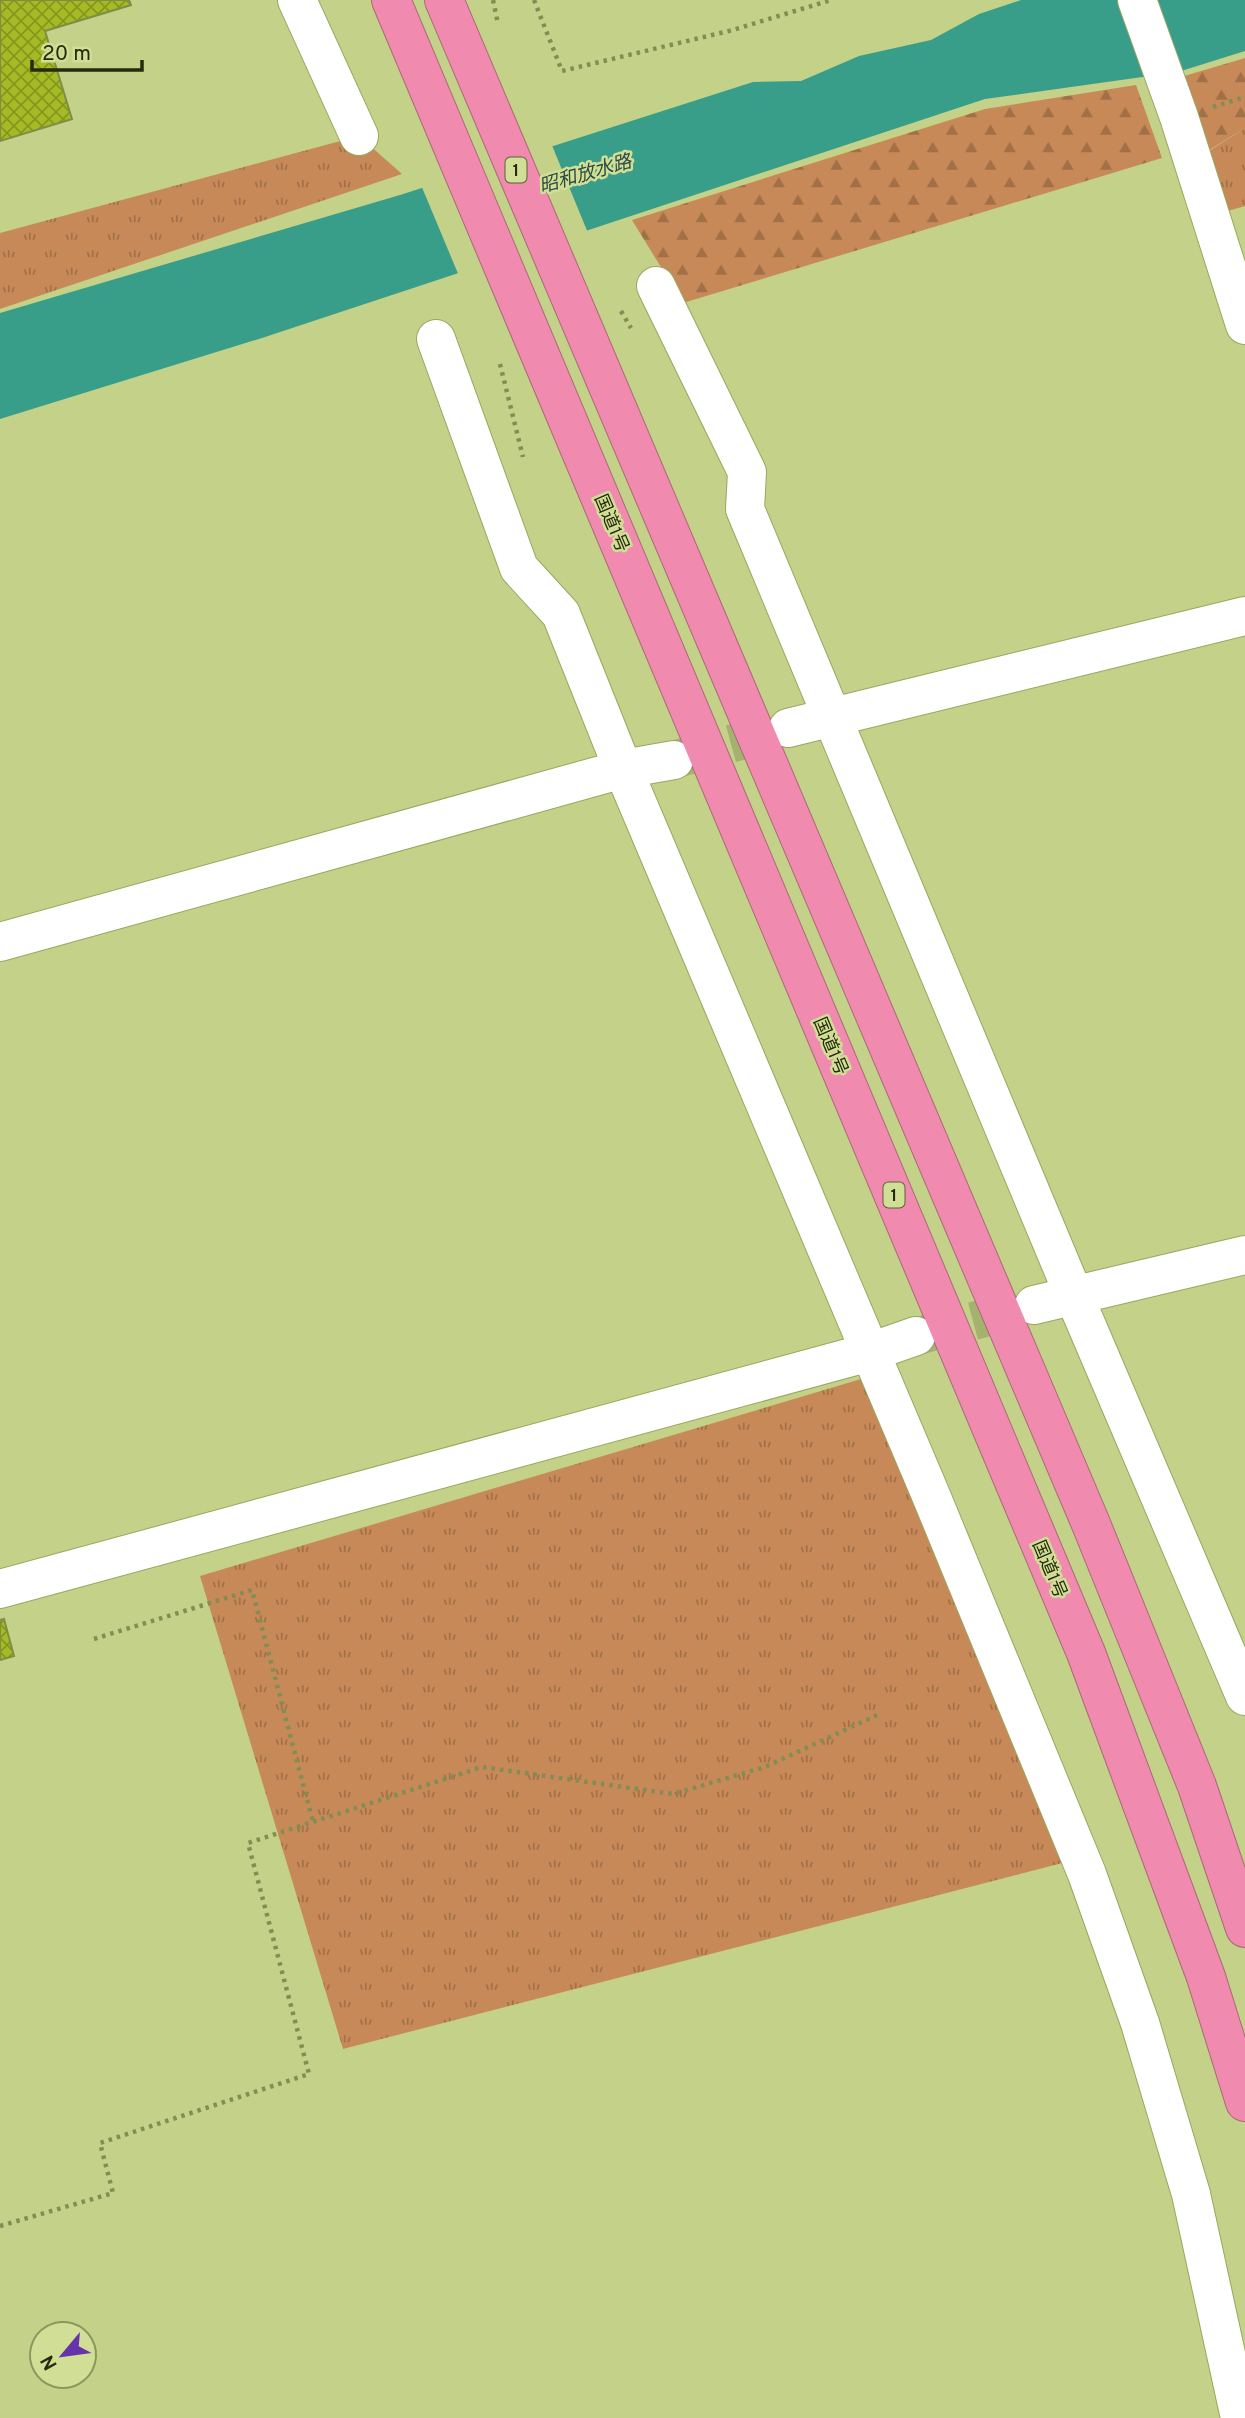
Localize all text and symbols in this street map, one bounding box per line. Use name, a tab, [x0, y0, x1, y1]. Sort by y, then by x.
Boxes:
scale bar	[32, 28, 142, 72]
text: 20 m	[42, 41, 91, 68]
water label: 昭和放水路	[537, 150, 636, 200]
road number: 1	[505, 158, 526, 182]
street label: 国道1号	[588, 491, 633, 556]
street label: 国道1号	[807, 1014, 852, 1079]
road number: 1	[884, 1182, 904, 1208]
street label: 国道1号	[1026, 1537, 1071, 1602]
north arrow	[28, 2320, 98, 2390]
text: N	[36, 2350, 64, 2374]

